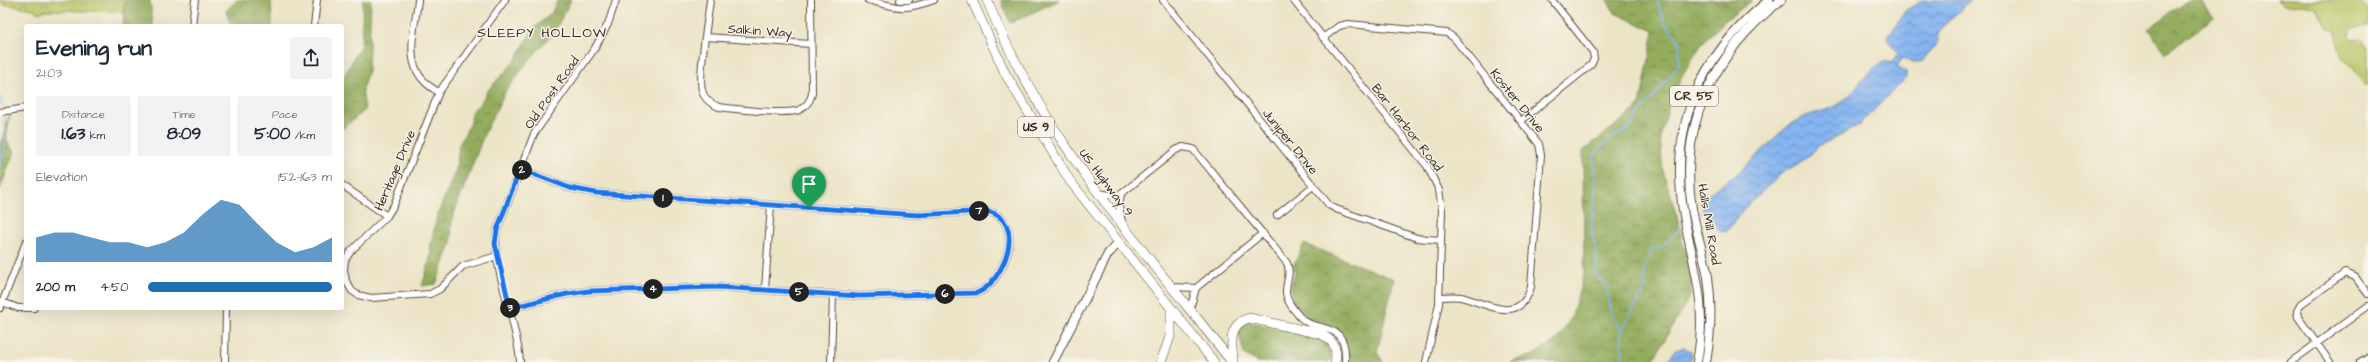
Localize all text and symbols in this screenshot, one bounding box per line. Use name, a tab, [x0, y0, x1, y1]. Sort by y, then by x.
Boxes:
street label: Salkin Way	[727, 20, 793, 43]
district label: SLEEPY HOLLOW	[477, 23, 607, 43]
text: Evening run	[36, 33, 152, 64]
button: share	[290, 37, 332, 79]
street label: Old Post Road	[520, 52, 584, 133]
text: 21:03	[36, 64, 62, 82]
street label: Koster Drive	[1486, 65, 1549, 136]
street label: Bar Harbor Road	[1367, 80, 1447, 175]
road number: CR 55	[1670, 86, 1718, 106]
street label: Juniper Drive	[1258, 105, 1322, 178]
text: Distance	[62, 107, 105, 122]
text: Time	[172, 107, 196, 122]
text: Pace	[272, 107, 297, 122]
road number: US 9	[1018, 117, 1054, 137]
text: 1.63	[62, 122, 85, 146]
text: 8:09	[167, 122, 201, 146]
text: 5:00	[254, 122, 290, 146]
street label: Heritage Drive	[370, 127, 421, 214]
text: km	[85, 128, 105, 143]
text: /km	[290, 128, 315, 143]
street label: US Highway 9	[1074, 145, 1138, 221]
pin: 2	[512, 160, 532, 180]
text: 2	[519, 162, 525, 177]
pin	[792, 167, 826, 208]
text: Elevation	[36, 168, 87, 186]
text: 152–163 m	[278, 168, 332, 186]
icon: arrive	[798, 173, 820, 195]
street label: Halls Mill Road	[1693, 182, 1725, 267]
pin: 1	[653, 188, 673, 208]
text: 1	[662, 190, 664, 205]
pin: 7	[969, 201, 989, 221]
text: 7	[976, 203, 982, 218]
text: 200 m	[36, 278, 75, 296]
text: 4:50	[100, 278, 128, 296]
pin: 4	[643, 279, 663, 299]
text: 4	[649, 281, 657, 296]
pin: 5	[789, 282, 809, 302]
text: 5	[795, 284, 803, 299]
pin: 6	[935, 284, 955, 304]
text: 6	[942, 286, 948, 301]
pin: 3	[500, 298, 520, 318]
text: 3	[507, 300, 513, 315]

